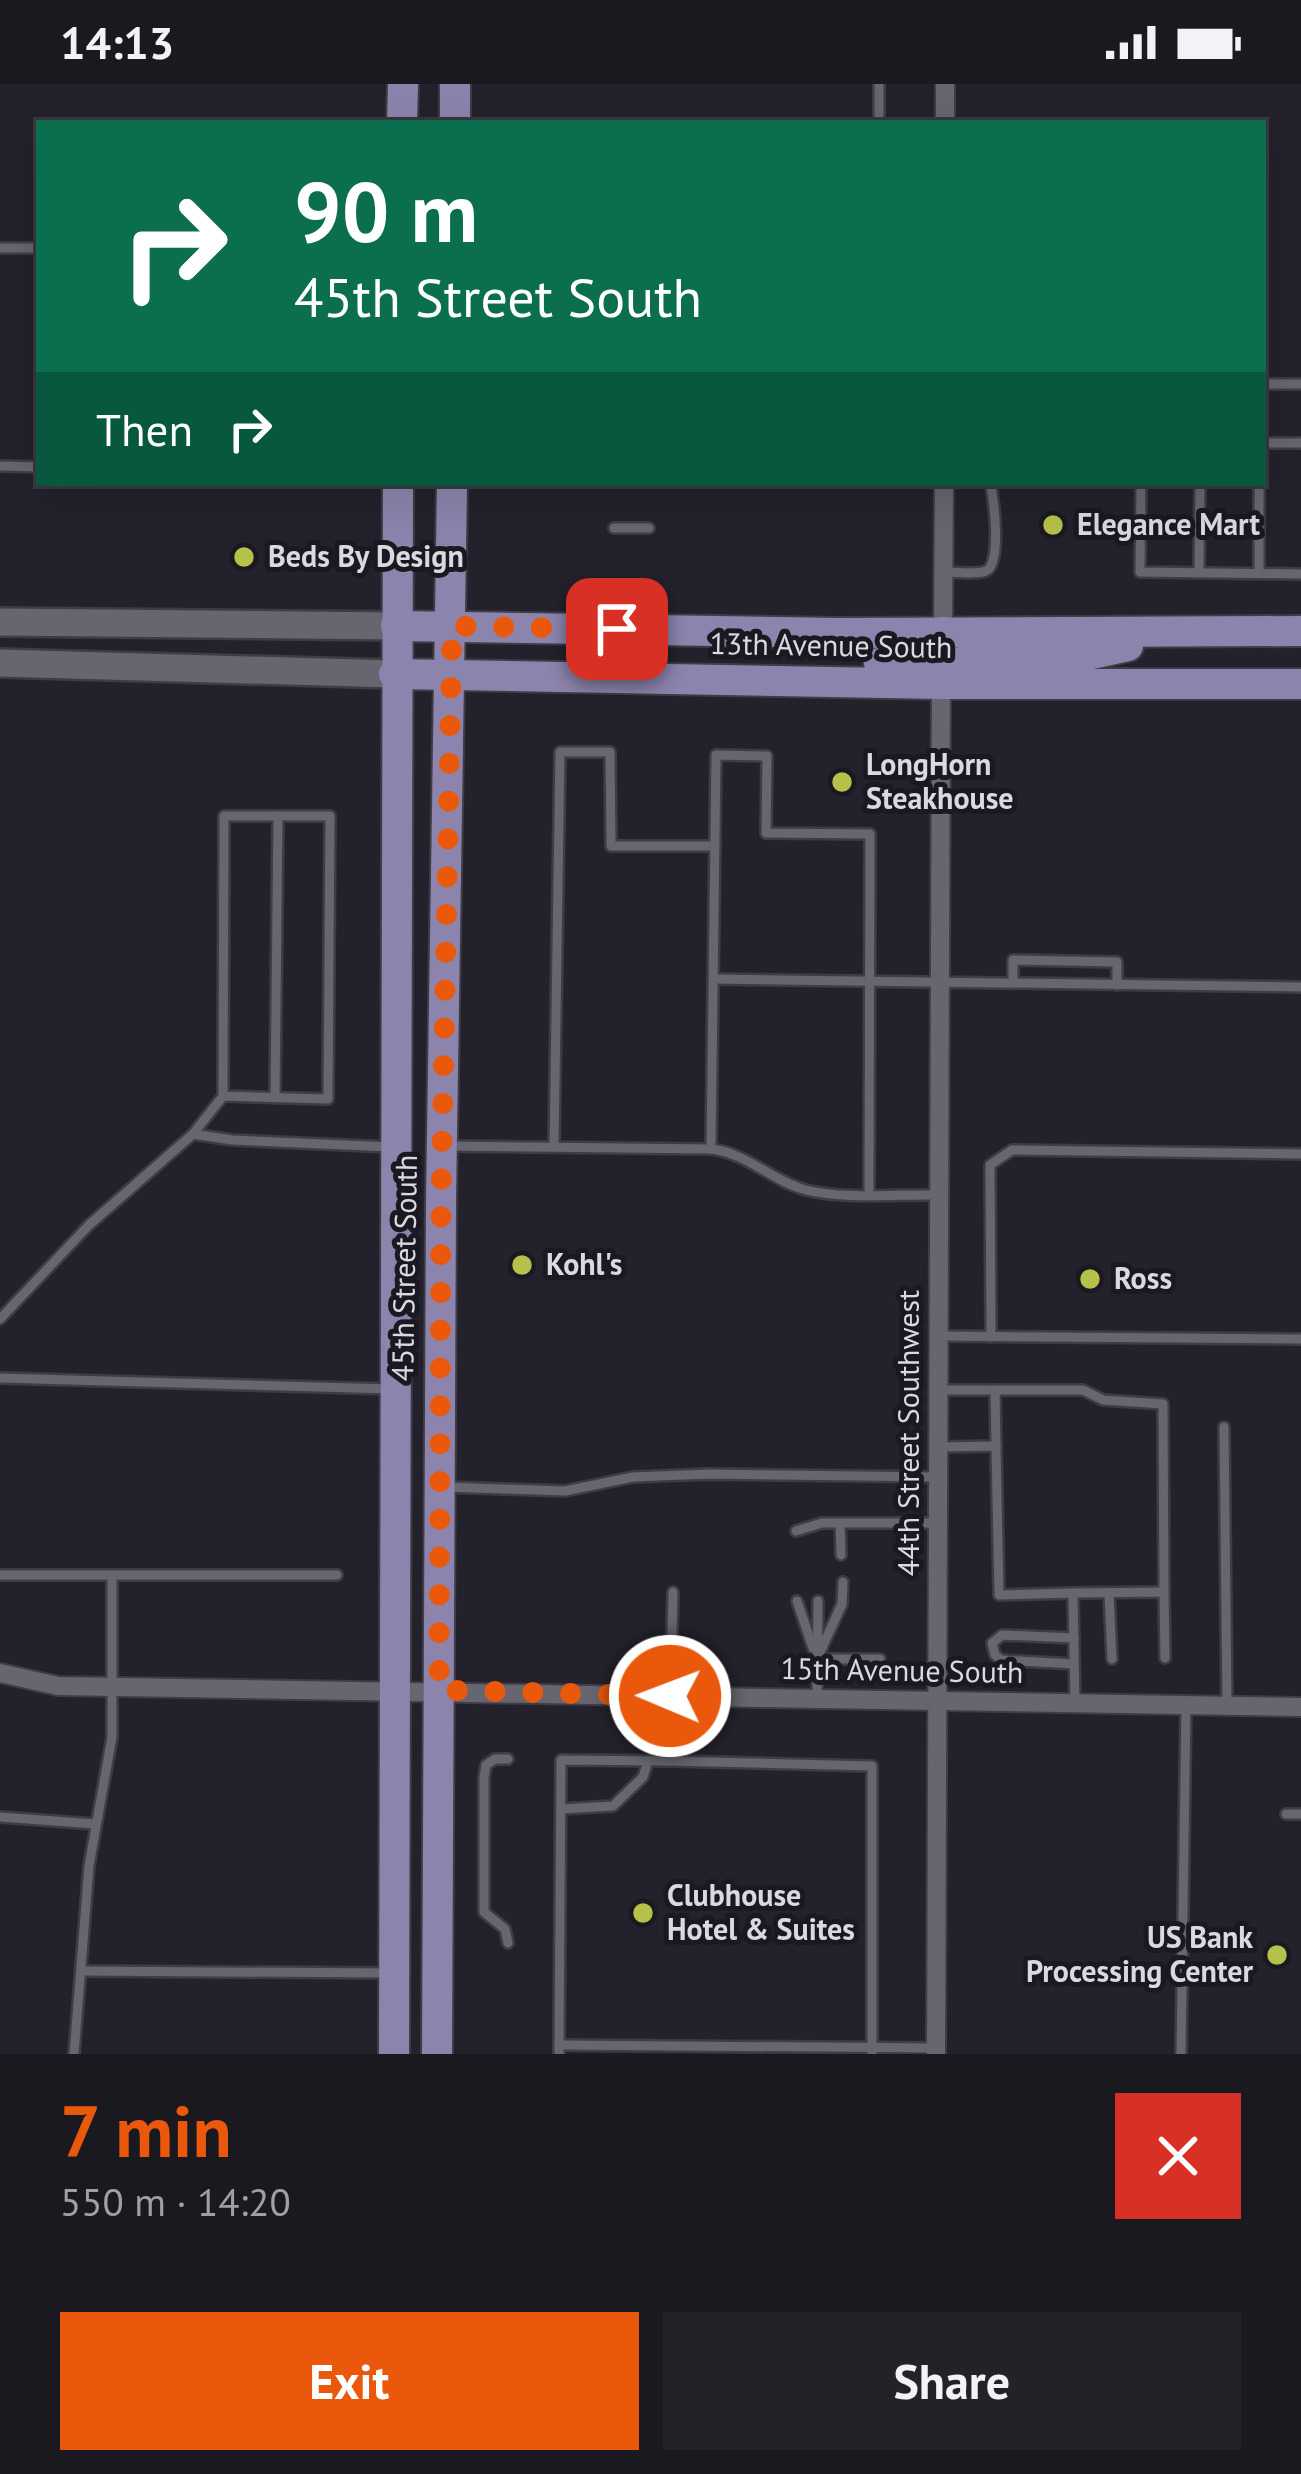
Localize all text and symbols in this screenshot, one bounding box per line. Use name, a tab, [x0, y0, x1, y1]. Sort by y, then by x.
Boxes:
text: 14:13	[60, 13, 174, 71]
text: 90 m	[294, 156, 478, 265]
icon: right	[96, 168, 252, 324]
text: 45th Street South	[294, 262, 702, 332]
icon: right	[217, 396, 283, 462]
text: Then	[96, 400, 193, 458]
place label: Elegance Mart	[1077, 504, 1260, 543]
marker: Elegance Mart	[1040, 512, 1066, 538]
place label: Beds By Design	[268, 536, 464, 575]
marker: Beds By Design	[231, 544, 257, 570]
pin	[566, 578, 668, 680]
icon: arrive	[584, 596, 650, 662]
street label: 13th Avenue South	[709, 623, 953, 666]
place label: LongHorn Steakhouse	[866, 744, 1014, 817]
marker: LongHorn Steakhouse	[829, 769, 855, 795]
street label: 45th Street South	[382, 1154, 425, 1382]
place label: Kohl's	[546, 1244, 623, 1283]
marker: Kohl's	[509, 1252, 535, 1278]
place label: Ross	[1114, 1258, 1172, 1297]
marker: Ross	[1077, 1266, 1103, 1292]
street label: 44th Street Southwest	[888, 1290, 927, 1576]
position arrow	[607, 1633, 733, 1759]
street label: 15th Avenue South	[780, 1648, 1024, 1691]
place label: Clubhouse Hotel & Suites	[667, 1875, 855, 1948]
marker: Clubhouse Hotel & Suites	[630, 1900, 656, 1926]
place label: US Bank Processing Center	[1026, 1917, 1253, 1990]
marker: US Bank Processing Center	[1264, 1942, 1290, 1968]
text: 7 min	[60, 2084, 232, 2177]
button: close	[1115, 2093, 1241, 2219]
text: 550 m · 14:20	[60, 2176, 291, 2227]
button: Exit	[60, 2312, 639, 2450]
button: Share	[663, 2312, 1241, 2450]

